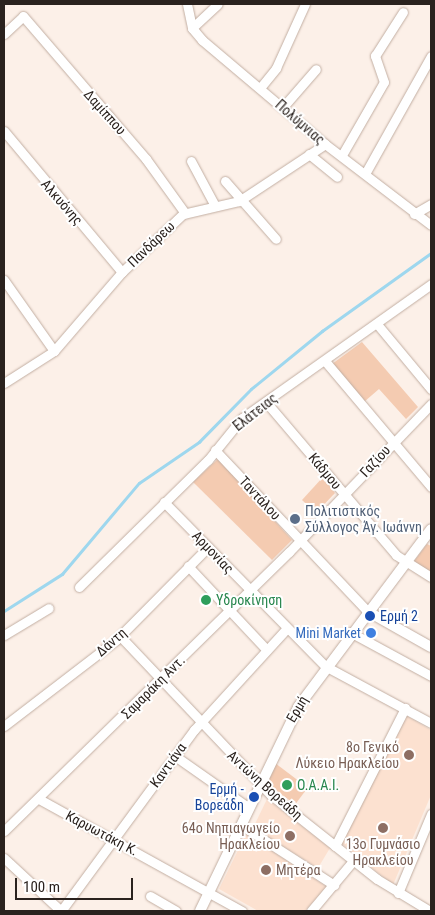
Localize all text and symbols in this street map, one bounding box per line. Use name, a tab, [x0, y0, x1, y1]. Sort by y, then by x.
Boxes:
street label: Δαμίππου	[80, 86, 130, 138]
street label: Πολύμνιας	[272, 96, 328, 148]
street label: Αλκυόνης	[38, 176, 86, 228]
street label: Πανδάρεω	[124, 217, 178, 271]
street label: Ελάτειας	[230, 390, 280, 434]
street label: Γαζίου	[356, 442, 394, 480]
street label: Κάδμου	[305, 449, 345, 493]
street label: Ταντάλου	[236, 473, 284, 523]
place label: Πολιτιστικός Σύλλογος Άγ. Ιωάννη	[305, 503, 422, 536]
marker: Πολιτιστικός Σύλλογος Άγ. Ιωάννη	[289, 513, 301, 525]
street label: Αρμονίας	[189, 527, 237, 577]
place label: Υδροκίνηση	[216, 592, 282, 608]
marker: Υδροκίνηση	[200, 594, 212, 606]
place label: Ερμή 2	[380, 608, 418, 624]
marker: Ερμή 2	[364, 610, 376, 622]
street label: Δάντη	[92, 624, 130, 660]
place label: Mini Market	[296, 625, 361, 641]
marker: Mini Market	[365, 627, 377, 639]
street label: Σαμαράκη Αντ.	[118, 652, 188, 722]
street label: Ερμή	[283, 693, 311, 725]
place label: 8ο Γενικό Λύκειο Ηρακλείου	[296, 739, 399, 772]
street label: Καντιάνα	[146, 740, 190, 790]
street label: Αντώνη Βορεάδη	[224, 747, 306, 823]
marker: 8ο Γενικό Λύκειο Ηρακλείου	[403, 749, 415, 761]
place label: Ο.Α.Α.Ι.	[297, 777, 339, 793]
marker: Ο.Α.Α.Ι.	[281, 779, 293, 791]
place label: Ερμή - Βορεάδη	[195, 781, 244, 814]
marker: Ερμή - Βορεάδη	[248, 791, 260, 803]
street label: Καρυωτάκη Κ.	[63, 807, 141, 859]
place label: 64ο Νηπιαγωγείο Ηρακλείου	[182, 820, 280, 852]
marker: 13o Γυμνάσιο Ηρακλείου	[377, 822, 389, 834]
marker: 64ο Νηπιαγωγείο Ηρακλείου	[284, 830, 296, 842]
place label: 13o Γυμνάσιο Ηρακλείου	[346, 836, 420, 869]
place label: Μητέρα	[276, 862, 321, 878]
marker: Μητέρα	[260, 864, 272, 876]
scale bar	[18, 868, 135, 900]
text: 100 m	[23, 878, 60, 896]

